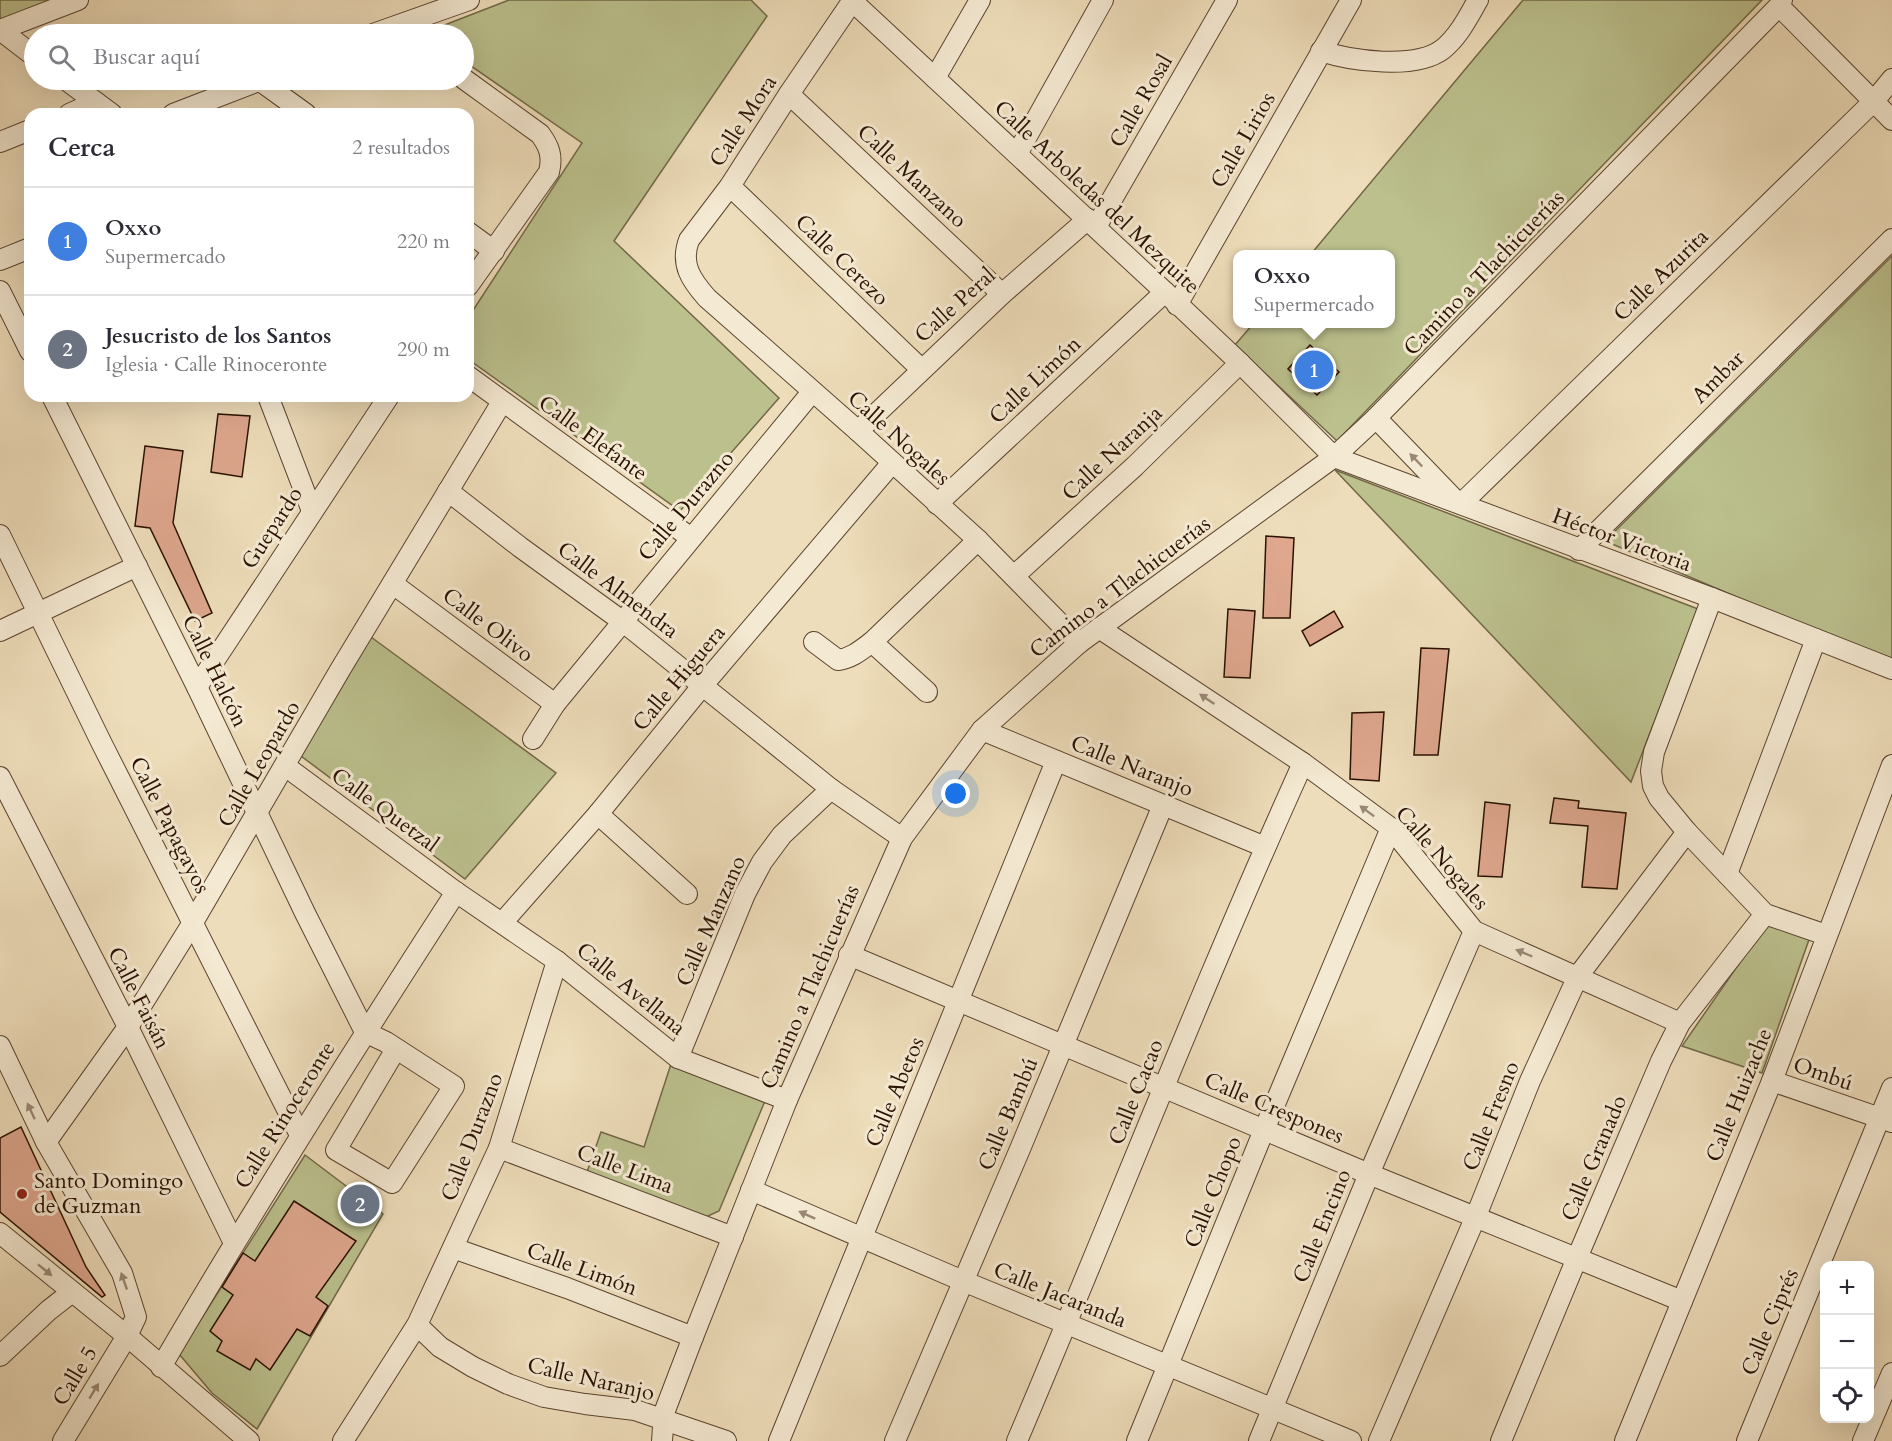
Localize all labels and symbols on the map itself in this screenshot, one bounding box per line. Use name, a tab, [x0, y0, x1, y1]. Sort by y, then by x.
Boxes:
street label: Calle Rosal	[1102, 49, 1180, 153]
street label: Calle Mora	[702, 69, 784, 173]
street label: Calle Lirios	[1203, 86, 1283, 194]
street label: Calle Arboledas del Mezquite	[987, 93, 1207, 301]
street label: Calle Manzano	[851, 117, 973, 235]
street label: Camino a Tlachicuerías	[1397, 184, 1571, 362]
street label: Calle Cerezo	[788, 208, 896, 313]
street label: Calle Azurita	[1607, 222, 1716, 328]
street label: Calle Peral	[908, 260, 1002, 349]
street label: Calle Limón	[982, 329, 1088, 430]
street label: Ambar	[1685, 343, 1752, 410]
pin: 1	[1294, 348, 1334, 392]
street label: Calle Nogales	[841, 384, 957, 492]
street label: Calle Elefante	[532, 388, 654, 488]
street label: Calle Naranja	[1055, 398, 1169, 507]
street label: Calle Durazno	[631, 445, 741, 567]
one-way arrow	[1410, 453, 1423, 468]
street label: Guepardo	[234, 481, 310, 575]
street label: Héctor Victoria	[1548, 501, 1696, 579]
street label: Camino a Tlachicuerías	[1023, 509, 1217, 665]
street label: Calle Almendra	[551, 534, 685, 646]
street label: Calle Olivo	[436, 581, 540, 669]
street label: Calle Halcón	[175, 610, 255, 733]
street label: Calle Higuera	[626, 618, 733, 737]
one-way arrow	[1199, 694, 1215, 705]
street label: Calle Leopardo	[211, 695, 307, 833]
street label: Calle Naranjo	[1066, 728, 1198, 804]
street label: Calle Papagayos	[123, 751, 217, 899]
street label: Calle Quetzal	[325, 761, 445, 860]
your location	[941, 779, 970, 808]
street label: Calle Nogales	[1388, 800, 1496, 916]
one-way arrow	[1360, 805, 1375, 817]
street label: Calle Manzano	[669, 851, 753, 991]
street label: Camino a Tlachicuerías	[753, 880, 867, 1094]
street label: Calle Avellana	[570, 936, 692, 1043]
street label: Calle Faisán	[100, 942, 178, 1055]
one-way arrow	[1514, 948, 1532, 958]
street label: Calle Huizache	[1699, 1024, 1779, 1166]
street label: Calle Abetos	[858, 1032, 932, 1152]
street label: Calle Cacao	[1101, 1035, 1171, 1149]
street label: Calle Rinoceronte	[228, 1036, 342, 1194]
street label: Ombú	[1789, 1050, 1857, 1098]
street label: Calle Bambú	[971, 1053, 1045, 1175]
street label: Calle Fresno	[1455, 1057, 1527, 1175]
street label: Calle Crespones	[1200, 1065, 1348, 1151]
street label: Calle Durazno	[434, 1068, 510, 1205]
street label: Calle Granado	[1554, 1090, 1634, 1226]
one-way arrow	[26, 1102, 35, 1119]
street label: Calle Chopo	[1177, 1132, 1249, 1252]
street label: Calle Lima	[572, 1137, 678, 1201]
street label: Calle Encino	[1286, 1165, 1358, 1287]
place label: Santo Domingo de Guzman	[34, 1166, 183, 1221]
pin: 2	[340, 1182, 380, 1226]
marker: Santo Domingo de Guzman	[15, 1187, 29, 1201]
one-way arrow	[798, 1210, 815, 1219]
street label: Calle Limón	[522, 1235, 642, 1303]
street label: Calle Jacaranda	[989, 1255, 1132, 1336]
one-way arrow	[37, 1264, 53, 1277]
street label: Calle Ciprés	[1734, 1264, 1806, 1380]
one-way arrow	[119, 1272, 129, 1290]
street label: Calle 5	[45, 1341, 105, 1411]
street label: Calle Naranjo	[524, 1350, 658, 1408]
one-way arrow	[88, 1383, 99, 1399]

